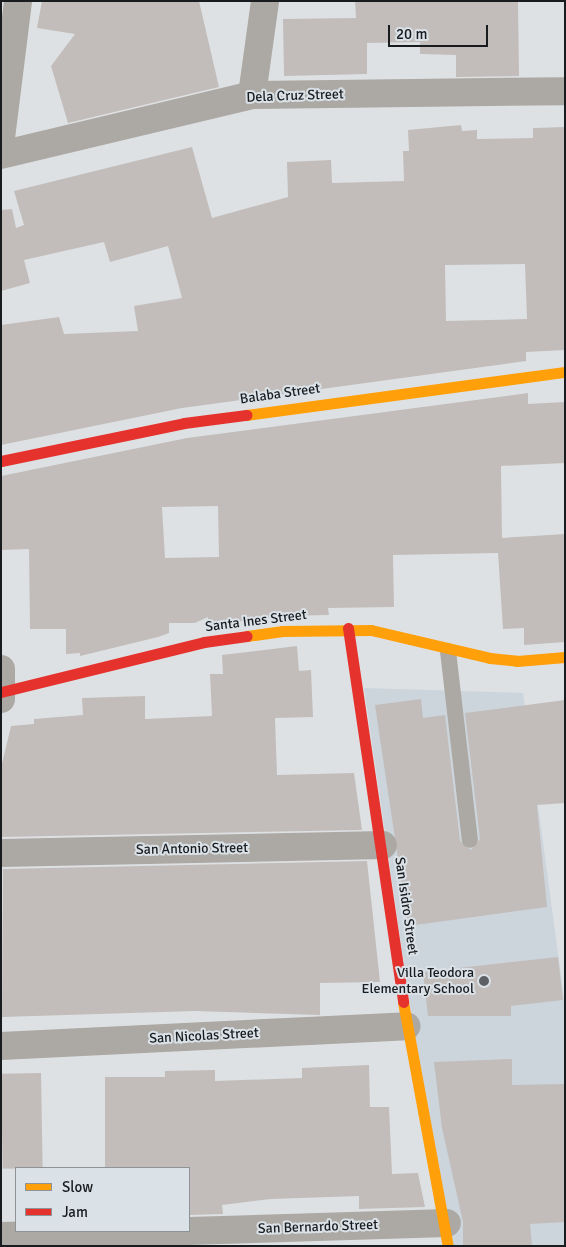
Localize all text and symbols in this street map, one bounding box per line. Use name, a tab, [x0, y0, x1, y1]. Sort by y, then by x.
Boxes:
scale bar	[391, 15, 491, 47]
text: 20 m	[396, 25, 427, 43]
street label: Dela Cruz Street	[246, 86, 344, 106]
street label: Balaba Street	[239, 380, 321, 408]
street label: Santa Ines Street	[204, 606, 308, 636]
street label: San Antonio Street	[136, 840, 248, 858]
street label: San Isidro Street	[391, 856, 421, 956]
place label: Villa Teodora Elementary School	[361, 965, 474, 998]
marker: Villa Teodora Elementary School	[478, 975, 490, 987]
street label: San Nicolas Street	[149, 1025, 259, 1047]
legend	[15, 1167, 190, 1232]
text: Slow	[62, 1178, 93, 1196]
text: Jam	[62, 1203, 88, 1221]
street label: San Bernardo Street	[258, 1217, 378, 1237]

